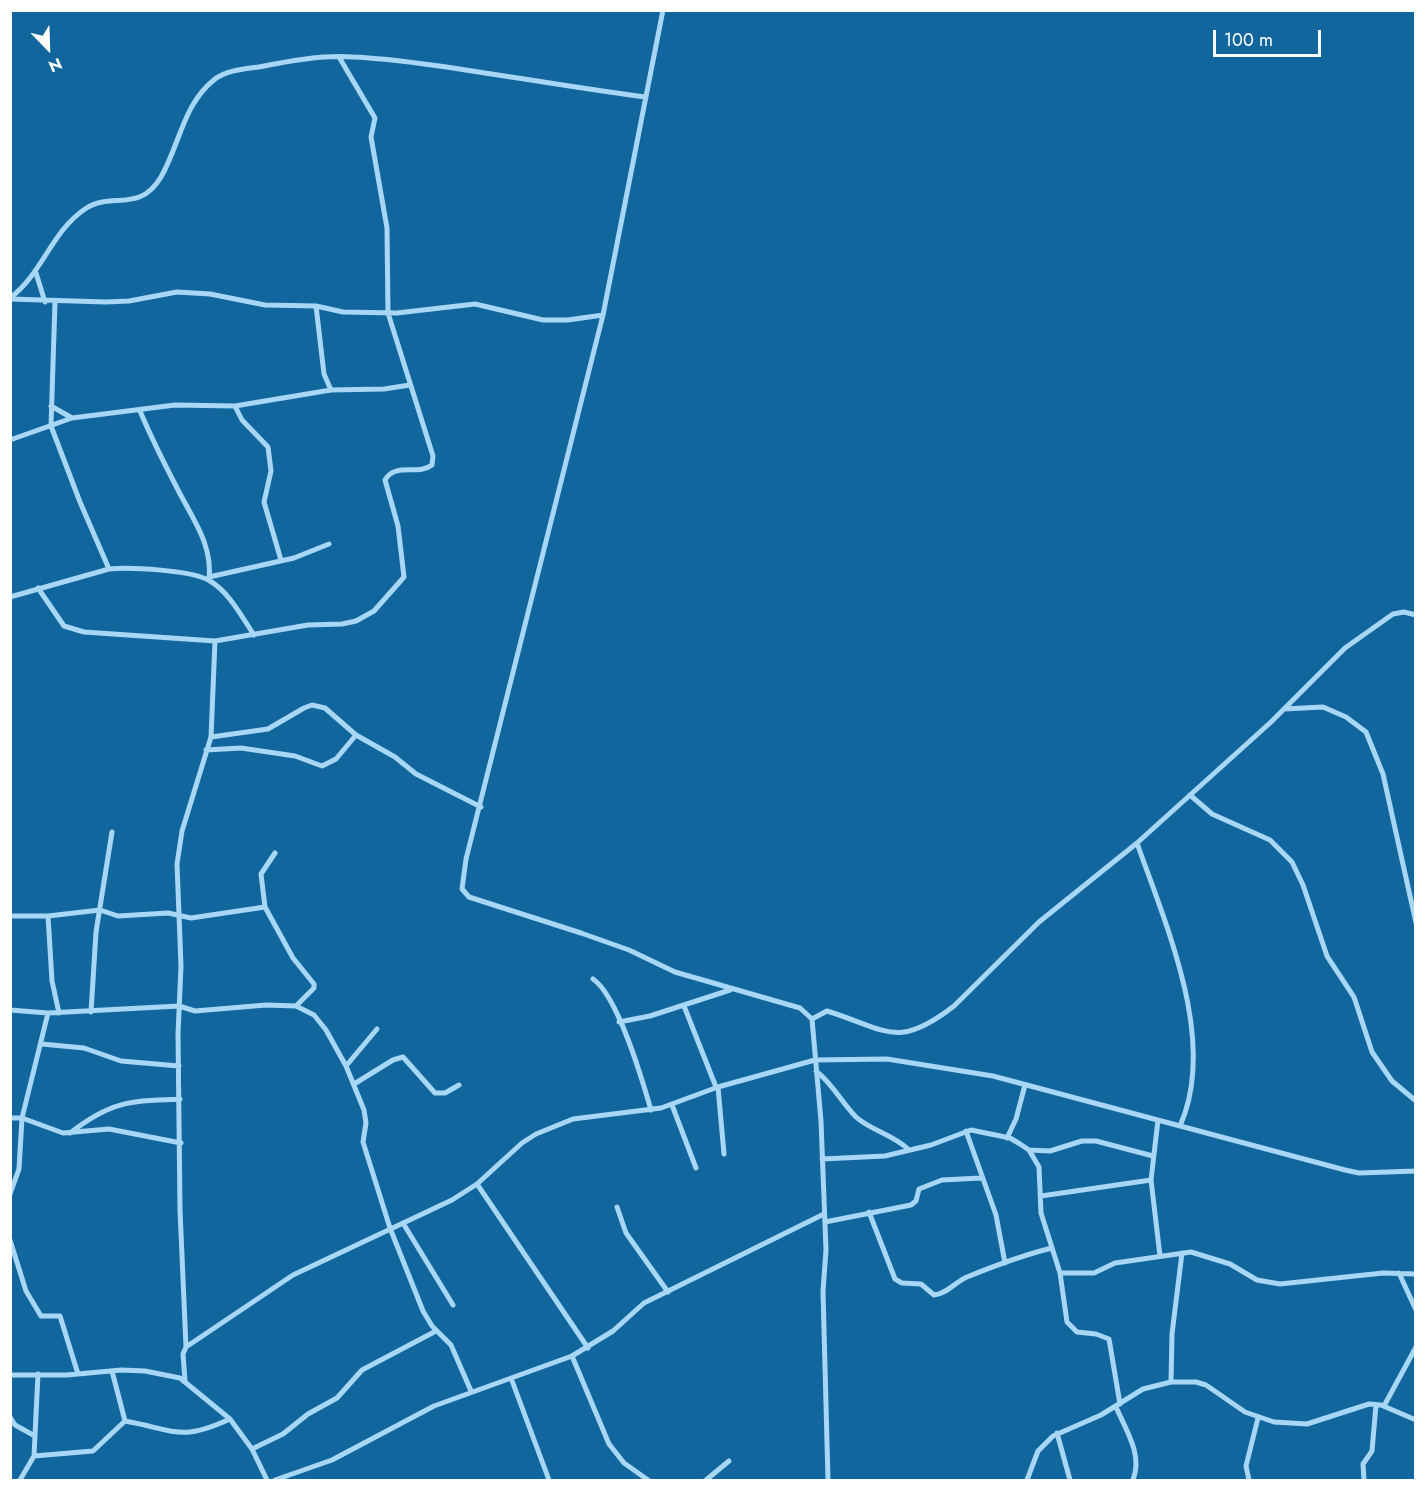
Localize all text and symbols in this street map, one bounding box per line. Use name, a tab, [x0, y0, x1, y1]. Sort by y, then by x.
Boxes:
north arrow	[18, 18, 78, 78]
scale bar	[1216, 18, 1324, 56]
text: 100 m	[1224, 27, 1273, 53]
text: N	[45, 52, 66, 78]

